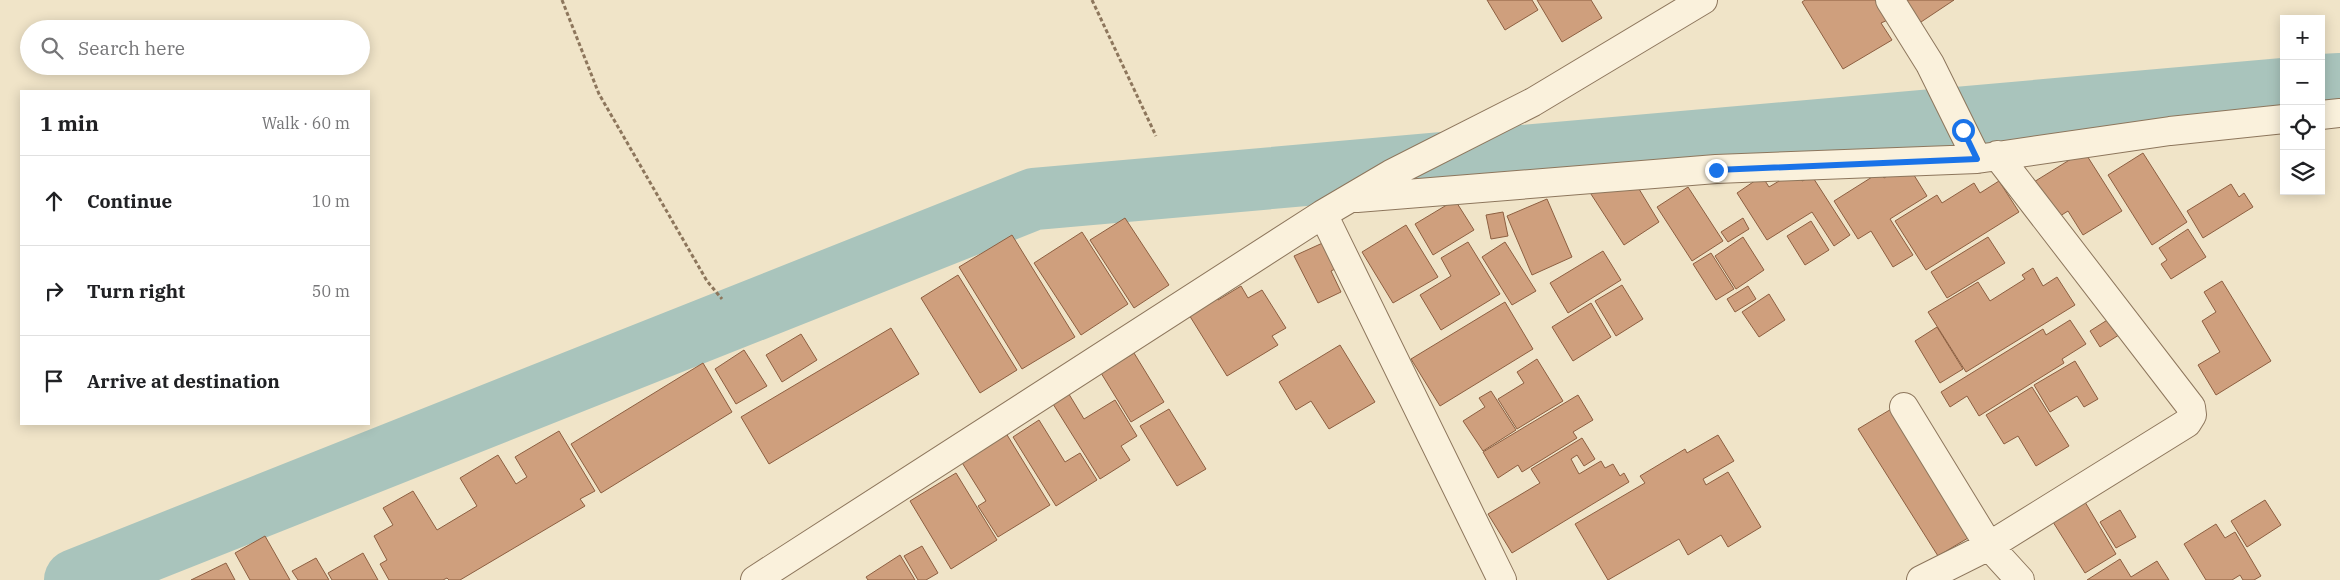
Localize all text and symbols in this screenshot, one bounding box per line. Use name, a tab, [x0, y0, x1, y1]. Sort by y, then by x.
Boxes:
map controls	[2280, 15, 2325, 195]
button: +	[2280, 15, 2325, 60]
search box	[20, 20, 370, 75]
icon: search	[38, 34, 66, 62]
text: Search here	[78, 36, 185, 60]
button: −	[2280, 60, 2325, 105]
button: locate	[2280, 105, 2325, 150]
text: 1 min	[40, 109, 99, 137]
text: Walk · 60 m	[262, 113, 350, 133]
route start	[1952, 119, 1975, 142]
button: layers	[2280, 150, 2325, 195]
route end	[1705, 159, 1728, 182]
icon: ahead	[40, 187, 68, 215]
text: Continue	[87, 189, 172, 213]
text: 10 m	[312, 191, 350, 211]
icon: right	[40, 277, 68, 305]
text: Turn right	[87, 279, 185, 303]
text: 50 m	[312, 281, 350, 301]
icon: arrive	[40, 367, 68, 395]
text: Arrive at destination	[87, 369, 280, 393]

